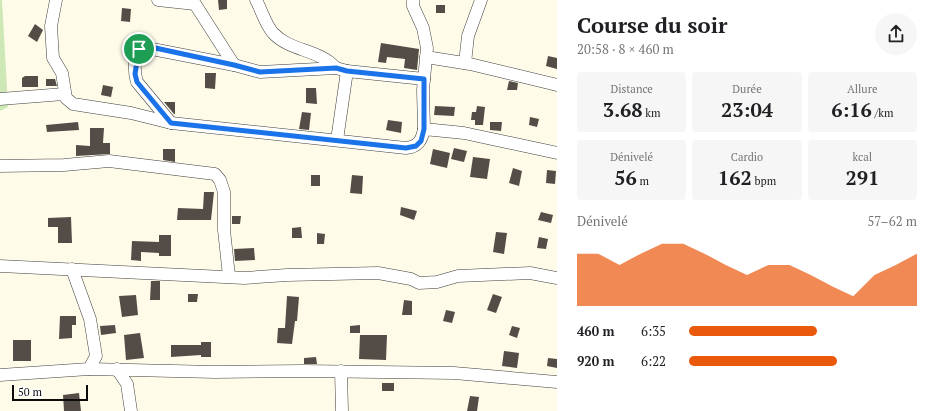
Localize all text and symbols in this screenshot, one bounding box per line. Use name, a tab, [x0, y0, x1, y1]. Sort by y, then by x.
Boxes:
text: Course du soir	[577, 10, 727, 39]
button: share	[875, 13, 917, 55]
pin	[122, 32, 156, 66]
icon: arrive	[128, 38, 150, 60]
text: 20:58 · 8 × 460 m	[577, 40, 674, 58]
text: Distance	[610, 82, 653, 96]
text: Durée	[732, 82, 762, 96]
text: Allure	[847, 82, 877, 96]
text: 3.68	[603, 96, 643, 123]
text: 23:04	[721, 96, 773, 123]
text: 6:16	[831, 96, 872, 123]
text: km	[643, 106, 661, 120]
text: /km	[872, 106, 894, 120]
text: Dénivelé	[610, 150, 653, 164]
text: Cardio	[731, 150, 763, 164]
text: kcal	[853, 150, 872, 164]
text: 56	[614, 164, 637, 191]
text: 162	[718, 164, 752, 191]
text: 291	[845, 164, 879, 191]
text: m	[637, 174, 649, 188]
text: bpm	[752, 174, 776, 188]
text: Dénivelé	[577, 212, 628, 230]
text: 57–62 m	[867, 212, 917, 230]
text: 460 m	[577, 322, 615, 340]
text: 6:35	[641, 322, 666, 340]
text: 920 m	[577, 352, 615, 370]
text: 6:22	[641, 352, 666, 370]
scale bar	[12, 383, 88, 402]
text: 50 m	[18, 385, 42, 399]

